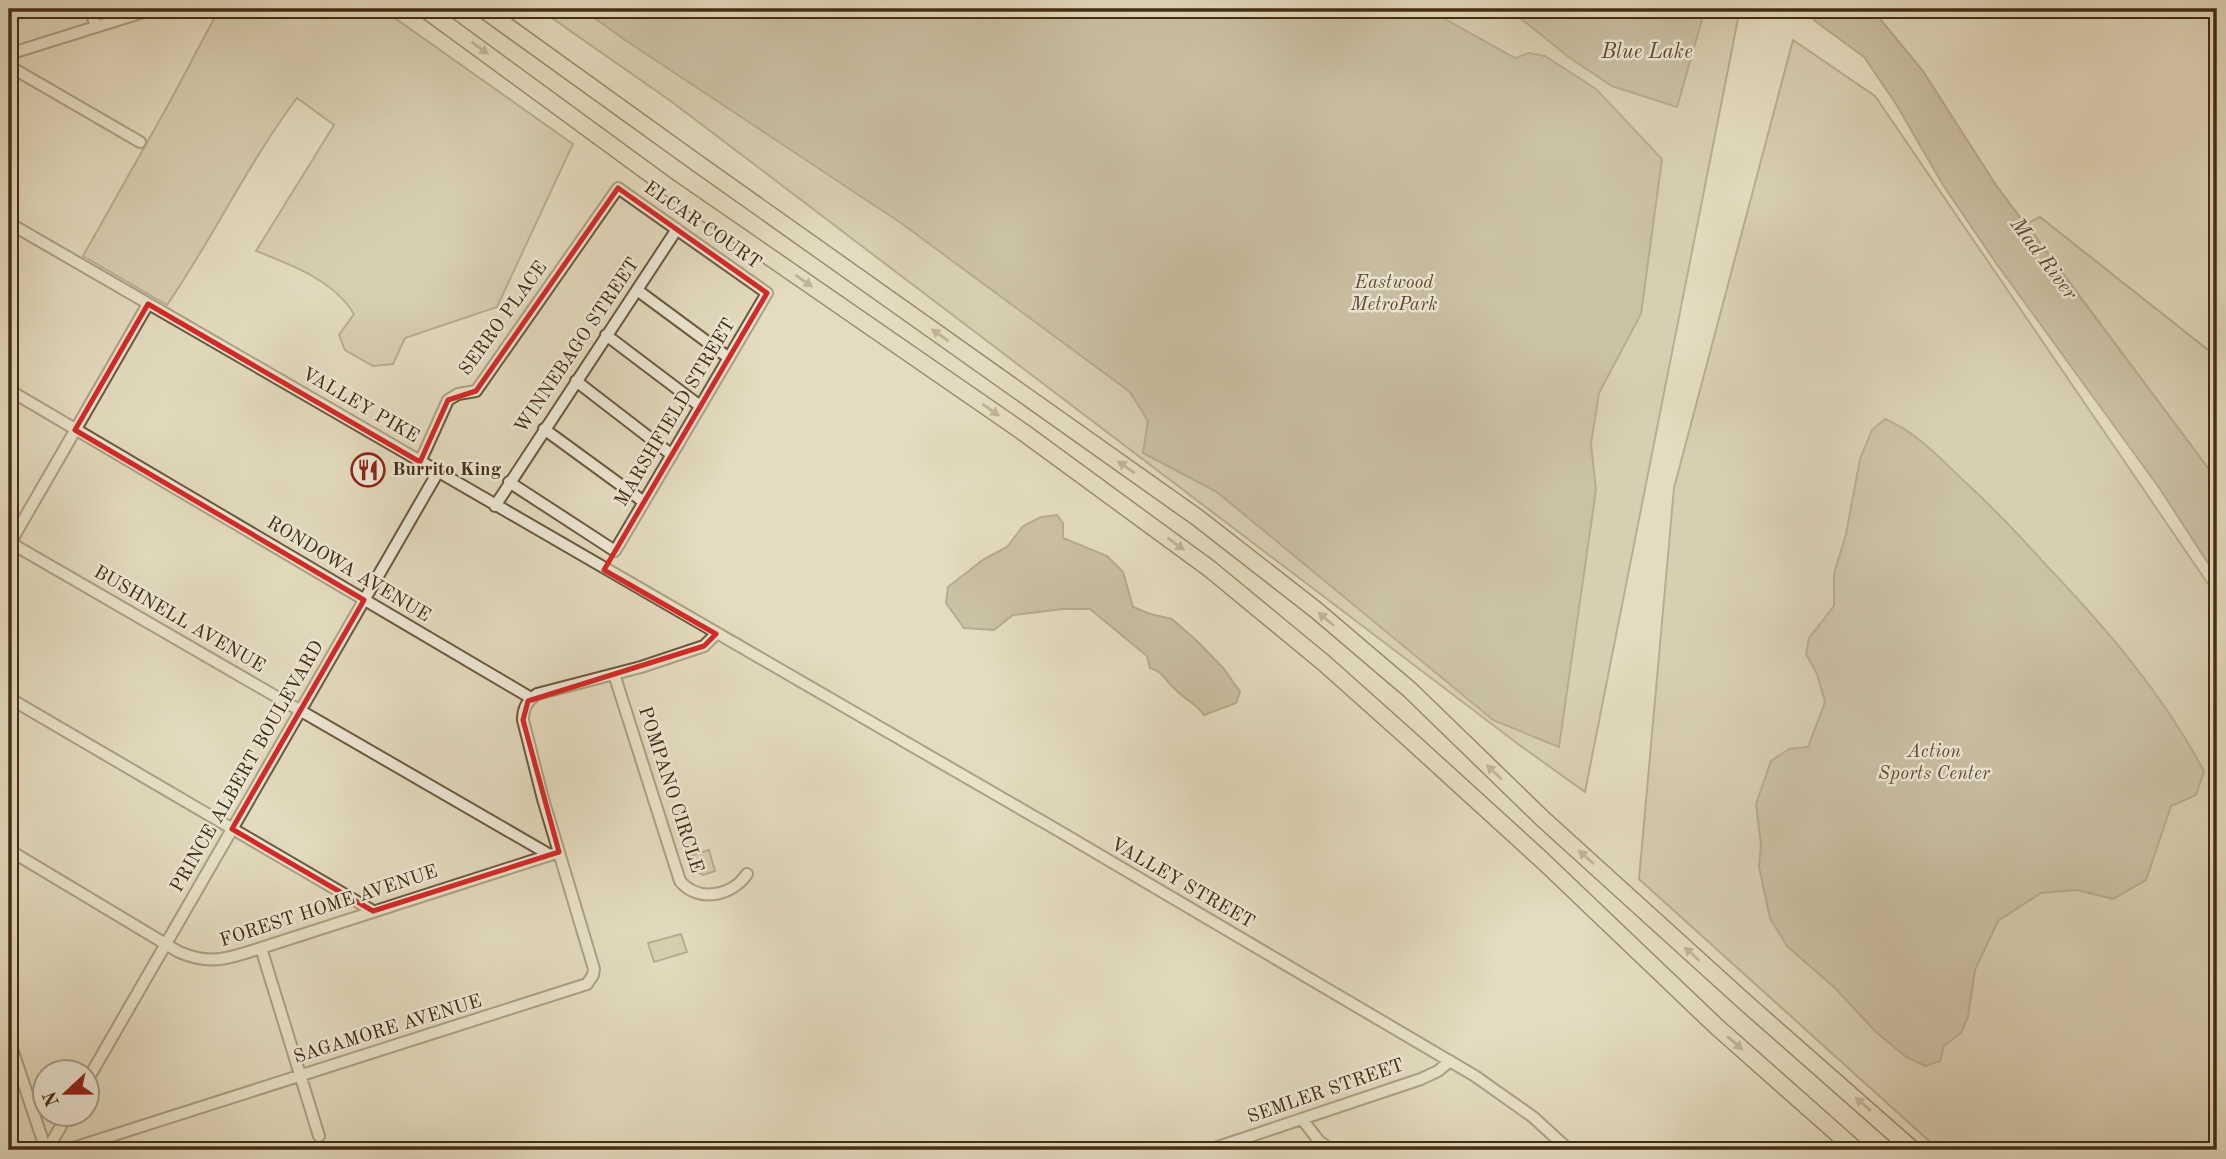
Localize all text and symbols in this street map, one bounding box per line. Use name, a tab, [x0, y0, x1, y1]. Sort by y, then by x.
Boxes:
one-way arrow	[471, 41, 489, 55]
water label: Blue Lake	[1600, 42, 1693, 63]
street label: ELCAR COURT	[640, 178, 764, 274]
water label: Mad River	[2005, 213, 2081, 305]
street label: WINNEBAGO STREET	[512, 255, 644, 437]
street label: SERRO PLACE	[456, 258, 552, 380]
one-way arrow	[795, 274, 813, 288]
park label: Eastwood MetroPark	[1349, 274, 1438, 315]
street label: MARSHFIELD STREET	[612, 316, 740, 510]
one-way arrow	[931, 328, 949, 342]
street label: VALLEY PIKE	[298, 365, 422, 447]
one-way arrow	[982, 403, 1001, 416]
restaurant icon: Burrito King	[349, 451, 387, 489]
one-way arrow	[1117, 460, 1135, 474]
place label: Burrito King	[392, 461, 502, 480]
street label: RONDOWA AVENUE	[263, 514, 433, 626]
one-way arrow	[1167, 536, 1185, 550]
street label: BUSHNELL AVENUE	[90, 563, 268, 677]
one-way arrow	[1318, 612, 1335, 627]
street label: PRINCE ALBERT BOULEVARD	[168, 638, 328, 896]
street label: POMPANO CIRCLE	[634, 704, 706, 876]
park label: Action Sports Center	[1878, 743, 1991, 784]
one-way arrow	[1486, 763, 1503, 780]
street label: VALLEY STREET	[1107, 835, 1257, 933]
one-way arrow	[1577, 850, 1594, 865]
street label: FOREST HOME AVENUE	[218, 863, 440, 951]
one-way arrow	[1683, 946, 1701, 962]
street label: SAGAMORE AVENUE	[292, 992, 484, 1068]
one-way arrow	[1727, 1035, 1744, 1051]
street label: SEMLER STREET	[1245, 1056, 1407, 1128]
north arrow	[32, 1058, 102, 1128]
text: N	[41, 1088, 64, 1109]
one-way arrow	[1854, 1096, 1872, 1112]

